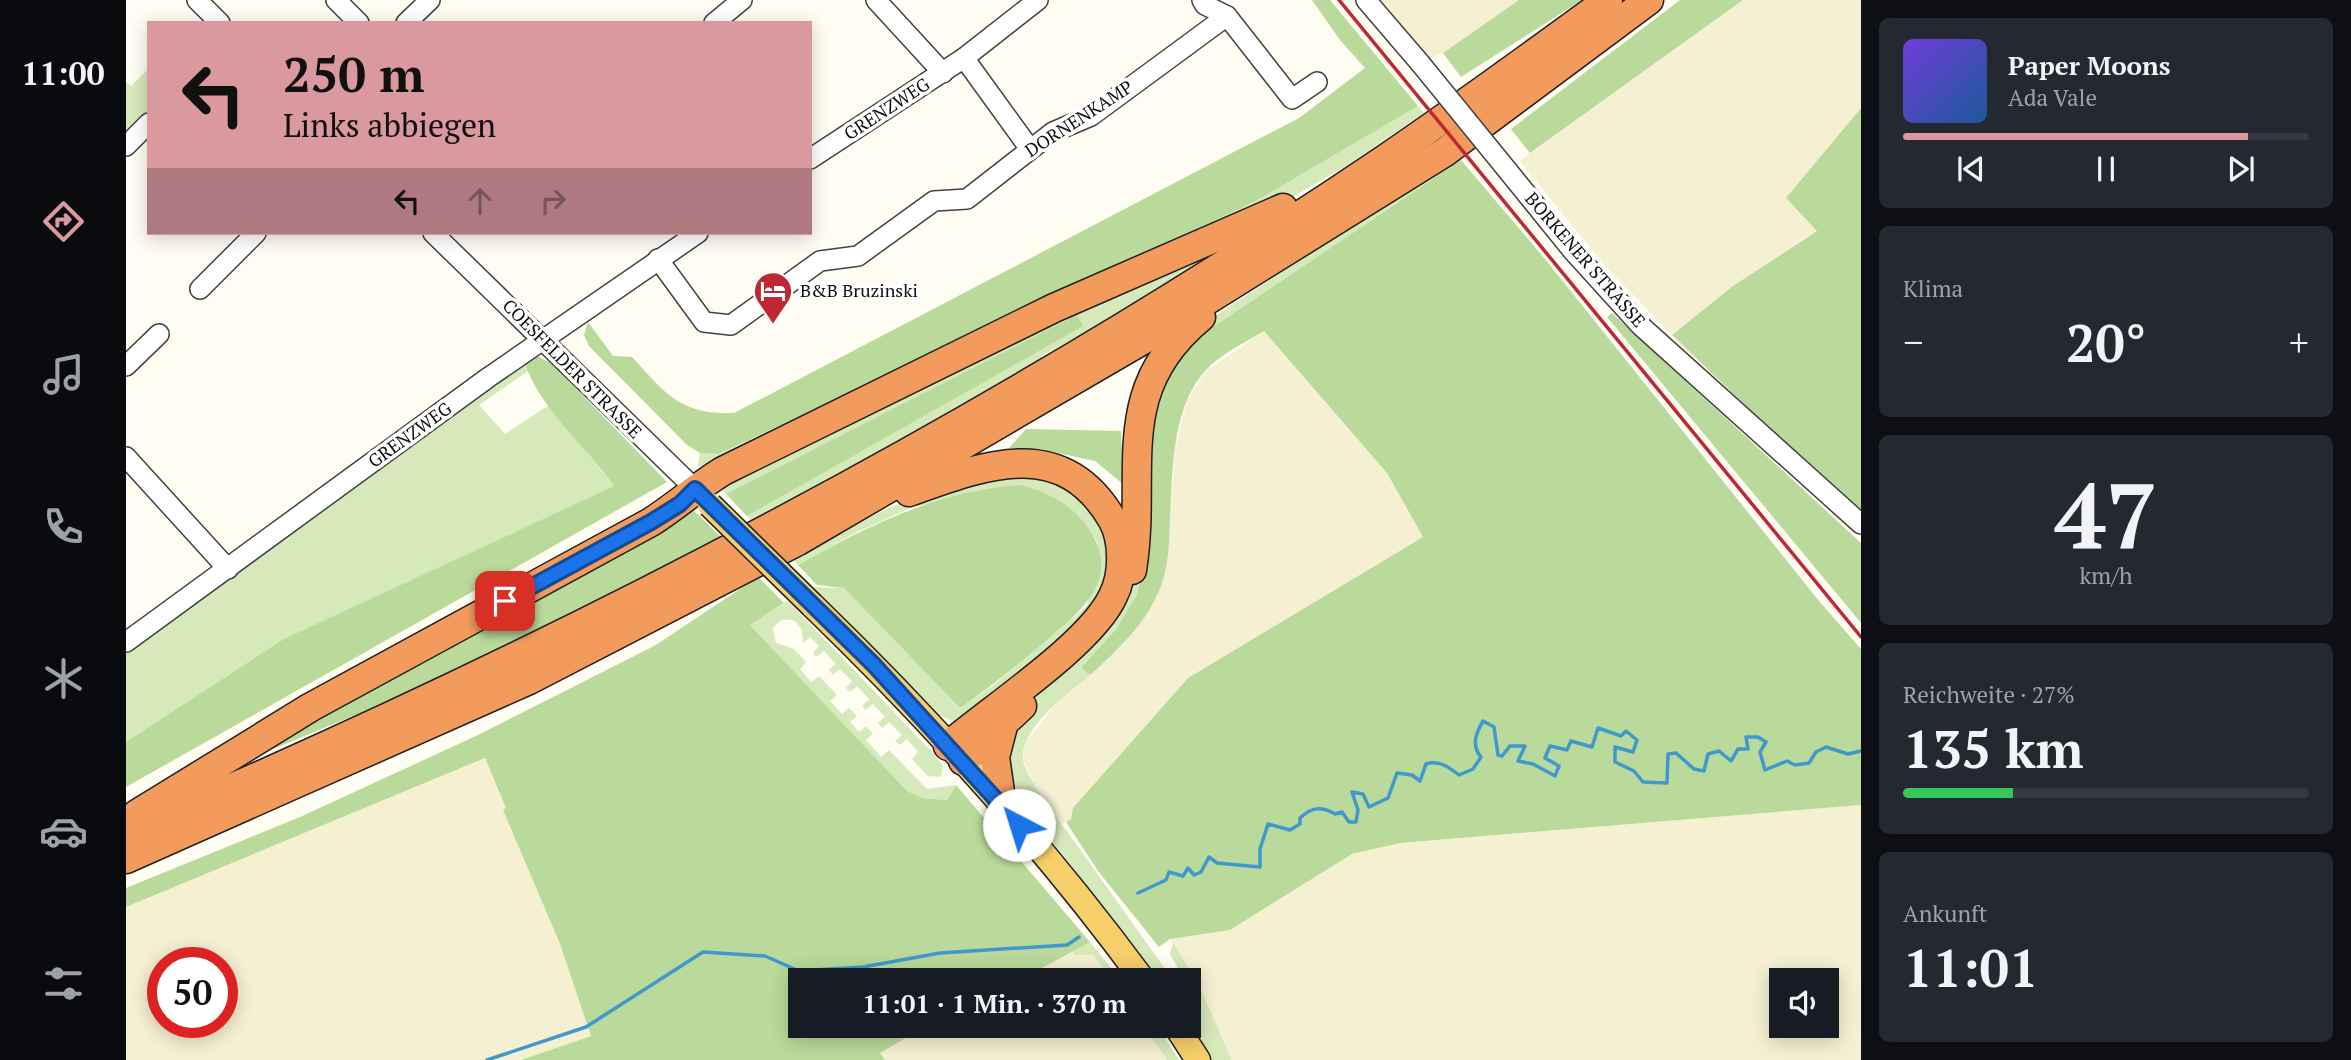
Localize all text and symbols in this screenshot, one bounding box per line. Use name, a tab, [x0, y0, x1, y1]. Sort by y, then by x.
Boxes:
text: 250 m	[283, 41, 425, 106]
text: Paper Moons	[2008, 48, 2171, 82]
icon: left	[168, 49, 259, 140]
text: 11:00	[21, 52, 105, 94]
street label: GRENZWEG	[839, 71, 934, 145]
street label: DORNENKAMP	[1020, 74, 1137, 162]
text: Ada Vale	[2008, 82, 2097, 113]
text: Links abbiegen	[283, 104, 496, 146]
icon: previous	[1952, 150, 1990, 188]
icon: pause	[2087, 150, 2125, 188]
icon: next	[2222, 150, 2260, 188]
icon: left	[388, 182, 426, 220]
icon: ahead	[461, 182, 499, 220]
icon: right	[534, 182, 572, 220]
street label: BORKENER STRASSE	[1520, 187, 1651, 332]
icon: directions	[39, 197, 88, 246]
hotel icon: B&B Bruzinski	[752, 270, 794, 325]
text: Klima	[1903, 273, 1963, 304]
place label: B&B Bruzinski	[800, 278, 918, 302]
street label: COESFELDER STRASSE	[498, 293, 648, 443]
text: 20°	[2066, 308, 2146, 377]
text: −	[1903, 317, 1923, 367]
text: +	[2289, 317, 2309, 367]
icon: music	[39, 350, 88, 399]
street label: GRENZWEG	[363, 395, 456, 473]
text: 47	[2055, 454, 2157, 575]
icon: phone	[39, 502, 88, 551]
text: km/h	[2079, 560, 2133, 591]
pin	[475, 571, 535, 631]
icon: arrive	[486, 582, 524, 620]
icon: climate	[39, 654, 88, 703]
text: Reichweite · 27%	[1903, 679, 2075, 710]
text: 135 km	[1903, 714, 2084, 783]
position arrow	[982, 788, 1056, 862]
icon: car	[39, 807, 88, 856]
text: Ankunft	[1903, 898, 1987, 929]
text: 11:01	[1903, 933, 2038, 1002]
speed limit sign: 50	[147, 947, 238, 1038]
icon: filters	[39, 959, 88, 1008]
map controls	[1769, 968, 1839, 1038]
button: sound	[1769, 968, 1839, 1038]
text: 11:01 · 1 Min. · 370 m	[862, 986, 1127, 1020]

